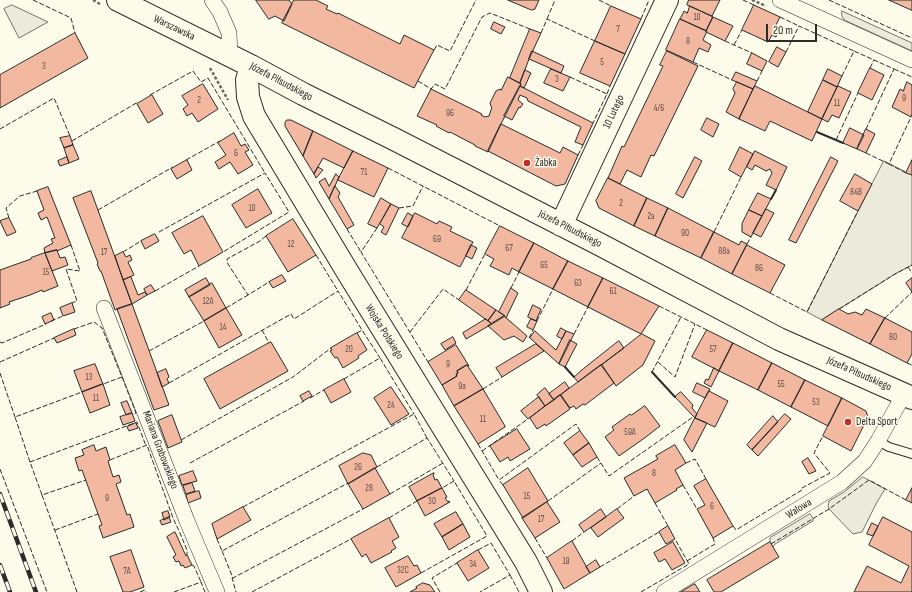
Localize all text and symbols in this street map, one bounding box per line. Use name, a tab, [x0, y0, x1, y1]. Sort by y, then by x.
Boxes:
street label: Warszawska	[151, 12, 197, 44]
house number: 10	[693, 13, 701, 23]
scale bar	[768, 16, 819, 42]
text: 20 m	[773, 23, 793, 38]
house number: 7	[616, 25, 620, 35]
house number: 8	[686, 37, 690, 47]
house number: 5	[600, 58, 604, 68]
street label: Józefa Piłsudskiego	[247, 60, 315, 104]
house number: 3	[42, 62, 46, 72]
house number: 3	[555, 75, 559, 85]
street label: 10 Lutego	[600, 93, 628, 131]
house number: 9	[902, 94, 906, 104]
house number: 2	[197, 96, 201, 106]
house number: 11	[834, 99, 840, 109]
house number: 4/6	[654, 104, 664, 114]
house number: 96	[446, 109, 454, 119]
house number: 6	[234, 149, 238, 159]
place label: Żabka	[535, 156, 557, 170]
marker: Żabka	[522, 158, 532, 168]
house number: 71	[361, 168, 367, 178]
house number: 84B	[850, 188, 862, 198]
house number: 2	[619, 199, 623, 209]
house number: 10	[248, 204, 256, 214]
street label: Józefa Piłsudskiego	[536, 207, 604, 251]
house number: 2a	[647, 212, 655, 222]
house number: 90	[681, 229, 689, 239]
house number: 69	[433, 235, 441, 245]
house number: 12	[288, 240, 294, 250]
house number: 67	[505, 244, 513, 254]
house number: 88a	[718, 247, 730, 257]
house number: 17	[101, 248, 107, 258]
house number: 65	[540, 261, 548, 271]
house number: 86	[755, 264, 763, 274]
house number: 15	[43, 268, 49, 278]
house number: 63	[574, 279, 582, 289]
house number: 61	[609, 287, 617, 297]
house number: 12A	[203, 297, 213, 307]
street label: Wojska Polskiego	[362, 302, 406, 362]
house number: 14	[220, 323, 226, 333]
house number: 80	[889, 333, 897, 343]
house number: 20	[345, 345, 353, 355]
house number: 57	[709, 345, 717, 355]
street label: Józefa Piłsudskiego	[825, 354, 893, 394]
house number: 9	[446, 360, 450, 370]
house number: 13	[86, 373, 92, 383]
house number: 55	[777, 380, 785, 390]
house number: 9a	[458, 382, 466, 392]
house number: 11	[93, 394, 99, 404]
house number: 53	[812, 398, 820, 408]
house number: 24	[387, 401, 395, 411]
street label: Mariana Grabowskiego	[139, 409, 181, 491]
house number: 11	[480, 415, 486, 425]
place label: Delta Sport	[856, 415, 898, 429]
marker: Delta Sport	[843, 417, 853, 427]
house number: 59A	[624, 428, 636, 438]
house number: 26	[354, 463, 362, 473]
house number: 8	[652, 469, 656, 479]
house number: 28	[365, 484, 373, 494]
house number: 15	[524, 492, 530, 502]
house number: 9	[105, 494, 109, 504]
street label: Wałowa	[784, 496, 814, 522]
house number: 30	[428, 497, 436, 507]
house number: 6	[710, 502, 714, 512]
house number: 17	[538, 515, 544, 525]
house number: 19	[562, 557, 570, 567]
house number: 34	[469, 560, 477, 570]
house number: 32C	[397, 566, 409, 576]
house number: 7A	[123, 567, 131, 577]

